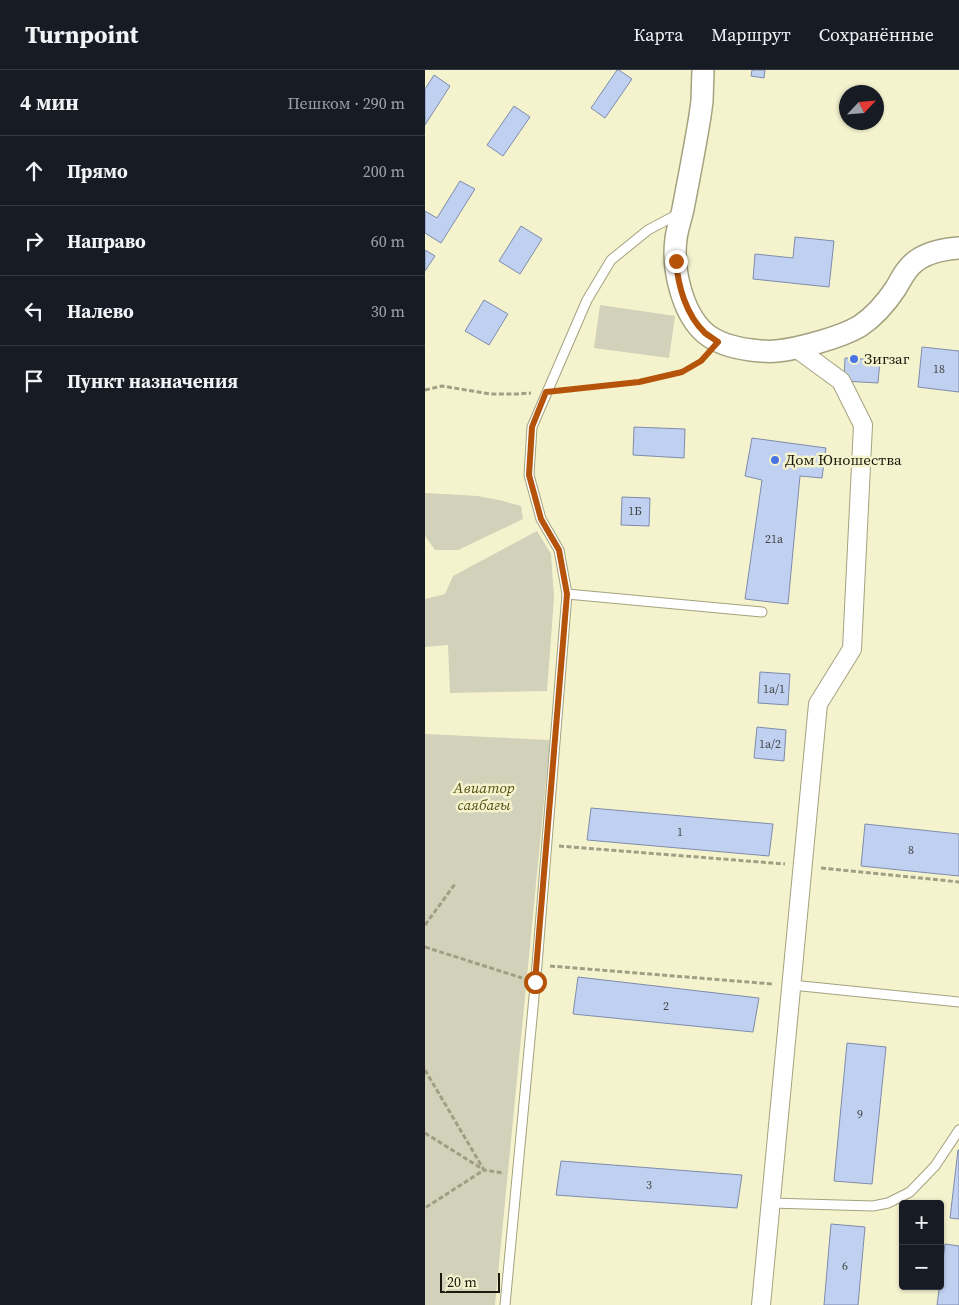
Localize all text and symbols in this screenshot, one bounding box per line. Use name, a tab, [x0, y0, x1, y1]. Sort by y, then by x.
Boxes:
text: Turnpoint	[25, 18, 138, 51]
text: Карта	[634, 22, 683, 47]
text: Маршрут	[711, 22, 791, 47]
text: Сохранённые	[819, 22, 934, 47]
north arrow	[839, 85, 884, 130]
text: 4 мин	[20, 88, 79, 117]
text: Пешком · 290 m	[287, 92, 405, 114]
icon: ahead	[20, 157, 48, 185]
text: Прямо	[67, 158, 128, 184]
text: 200 m	[363, 160, 405, 182]
icon: right	[20, 227, 48, 255]
text: Направо	[67, 228, 146, 254]
text: 60 m	[371, 230, 405, 252]
route end	[665, 250, 688, 273]
icon: left	[20, 297, 48, 325]
text: Налево	[67, 298, 134, 324]
text: 30 m	[371, 300, 405, 322]
place label: Зигзаг	[864, 348, 910, 369]
marker: Зигзаг	[848, 353, 860, 365]
house number: 18	[933, 361, 945, 377]
icon: arrive	[20, 367, 48, 395]
text: Пункт назначения	[67, 368, 238, 394]
place label: Дом Юношества	[785, 449, 902, 470]
marker: Дом Юношества	[769, 454, 781, 466]
house number: 1Б	[628, 503, 642, 519]
house number: 21а	[765, 531, 784, 547]
house number: 1а/1	[763, 681, 785, 697]
house number: 1а/2	[759, 736, 781, 752]
park label: Авиатор саябағы	[453, 777, 515, 815]
house number: 1	[677, 824, 683, 840]
house number: 8	[908, 842, 914, 858]
route start	[524, 971, 547, 994]
house number: 2	[663, 998, 669, 1014]
house number: 9	[857, 1106, 863, 1122]
house number: 3	[646, 1177, 652, 1193]
map controls	[899, 1200, 944, 1290]
button: +	[899, 1200, 944, 1245]
button: −	[899, 1245, 944, 1290]
house number: 6	[842, 1258, 848, 1274]
scale bar	[440, 1270, 500, 1293]
text: 20 m	[447, 1272, 477, 1292]

